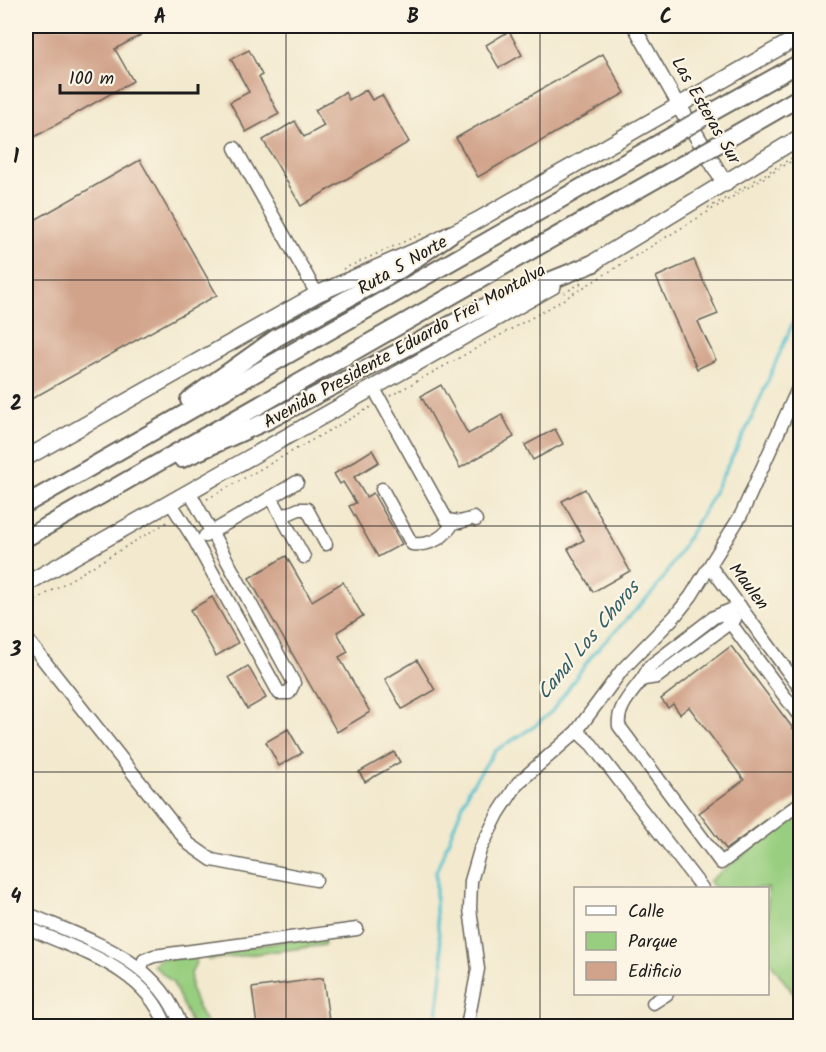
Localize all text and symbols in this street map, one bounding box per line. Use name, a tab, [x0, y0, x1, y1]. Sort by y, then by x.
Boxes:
text: A	[154, 2, 166, 34]
text: B	[407, 2, 419, 34]
text: C	[660, 2, 672, 34]
street label: Las Esteras Sur	[662, 52, 748, 171]
scale bar	[60, 57, 198, 95]
text: 100 m	[69, 65, 114, 94]
text: 1	[13, 142, 19, 174]
street label: Ruta 5 Norte	[352, 228, 454, 304]
street label: Avenida Presidente Eduardo Frei Montalva	[258, 257, 552, 437]
text: 2	[10, 389, 22, 421]
street label: Maulen	[720, 557, 776, 617]
water label: Canal Los Choros	[530, 573, 650, 708]
text: 3	[10, 635, 22, 667]
text: 4	[11, 882, 22, 914]
legend	[574, 887, 769, 995]
text: Calle	[628, 898, 664, 927]
text: Parque	[628, 928, 677, 957]
text: Edificio	[628, 958, 682, 987]

